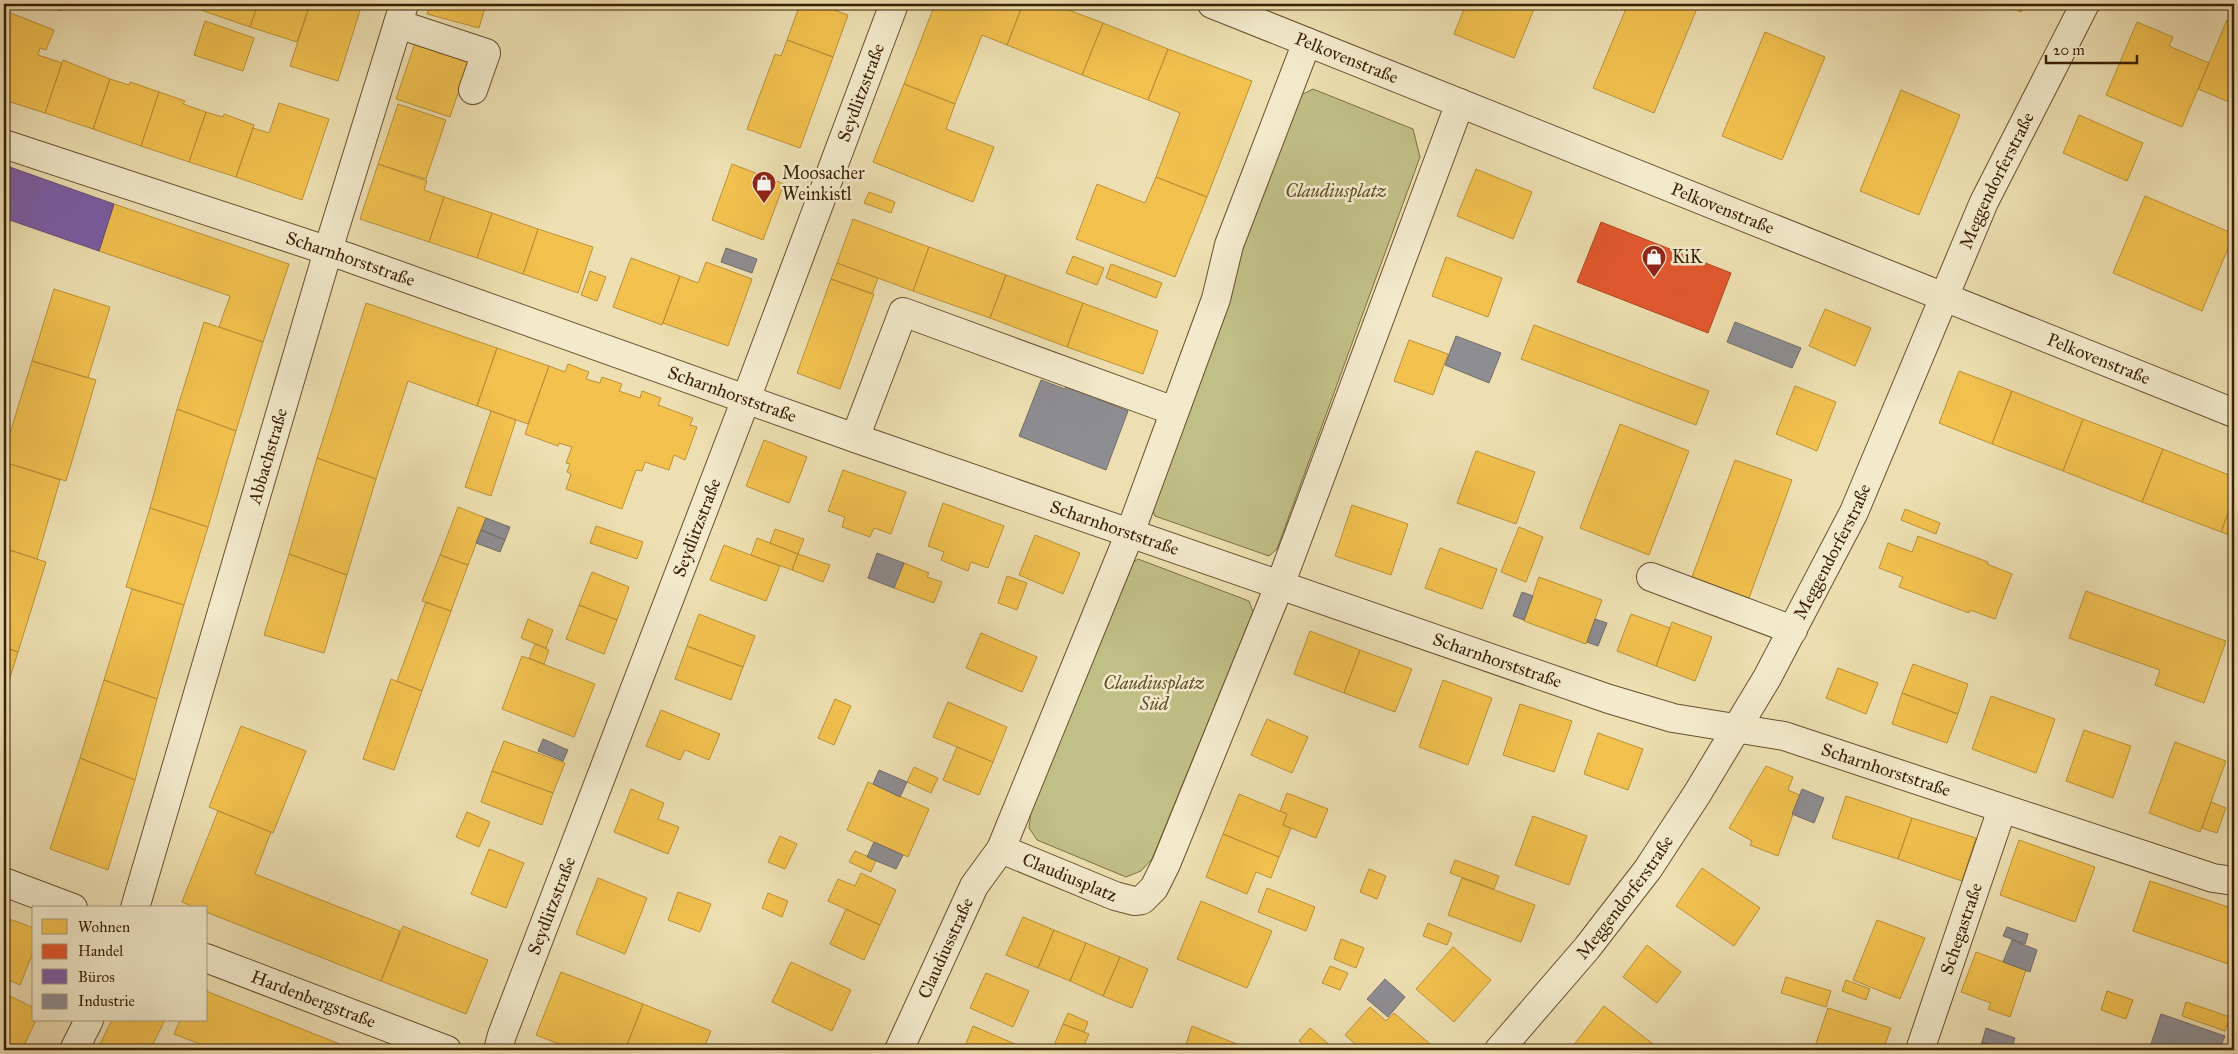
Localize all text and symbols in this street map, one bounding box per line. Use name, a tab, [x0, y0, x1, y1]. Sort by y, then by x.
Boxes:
street label: Pelkovenstraße	[1292, 27, 1401, 88]
scale bar	[2046, 32, 2137, 64]
street label: Seydlitzstraße	[832, 40, 889, 145]
text: 20 m	[2053, 41, 2085, 59]
street label: Meggendorferstraße	[1955, 108, 2039, 252]
place label: Moosacher Weinkistl	[782, 162, 865, 205]
shop icon: Moosacher Weinkistl	[751, 170, 777, 204]
street label: Pelkovenstraße	[1668, 178, 1777, 239]
park label: Claudiusplatz	[1285, 180, 1387, 203]
street label: Scharnhorststraße	[283, 227, 418, 291]
shop icon: KiK	[1641, 244, 1667, 278]
place label: KiK	[1672, 246, 1704, 268]
street label: Pelkovenstraße	[2044, 328, 2153, 389]
street label: Scharnhorststraße	[665, 361, 799, 427]
street label: Abbachstraße	[243, 406, 292, 508]
street label: Seydlitzstraße	[668, 475, 726, 580]
street label: Meggendorferstraße	[1789, 480, 1876, 623]
street label: Scharnhorststraße	[1047, 495, 1182, 560]
street label: Scharnhorststraße	[1430, 628, 1565, 693]
park label: Claudiusplatz Süd	[1103, 672, 1205, 715]
street label: Scharnhorststraße	[1818, 738, 1954, 801]
street label: Meggendorferstraße	[1571, 831, 1678, 964]
street label: Claudiusplatz	[1019, 848, 1120, 907]
street label: Seydlitzstraße	[523, 853, 580, 958]
street label: Schegastraße	[1935, 880, 1987, 978]
street label: Claudiusstraße	[913, 894, 978, 1002]
legend	[32, 906, 208, 1022]
text: Wohnen	[78, 918, 130, 936]
text: Handel	[78, 942, 124, 960]
street label: Hardenbergstraße	[248, 965, 379, 1033]
text: Büros	[78, 968, 115, 986]
text: Industrie	[78, 992, 135, 1010]

